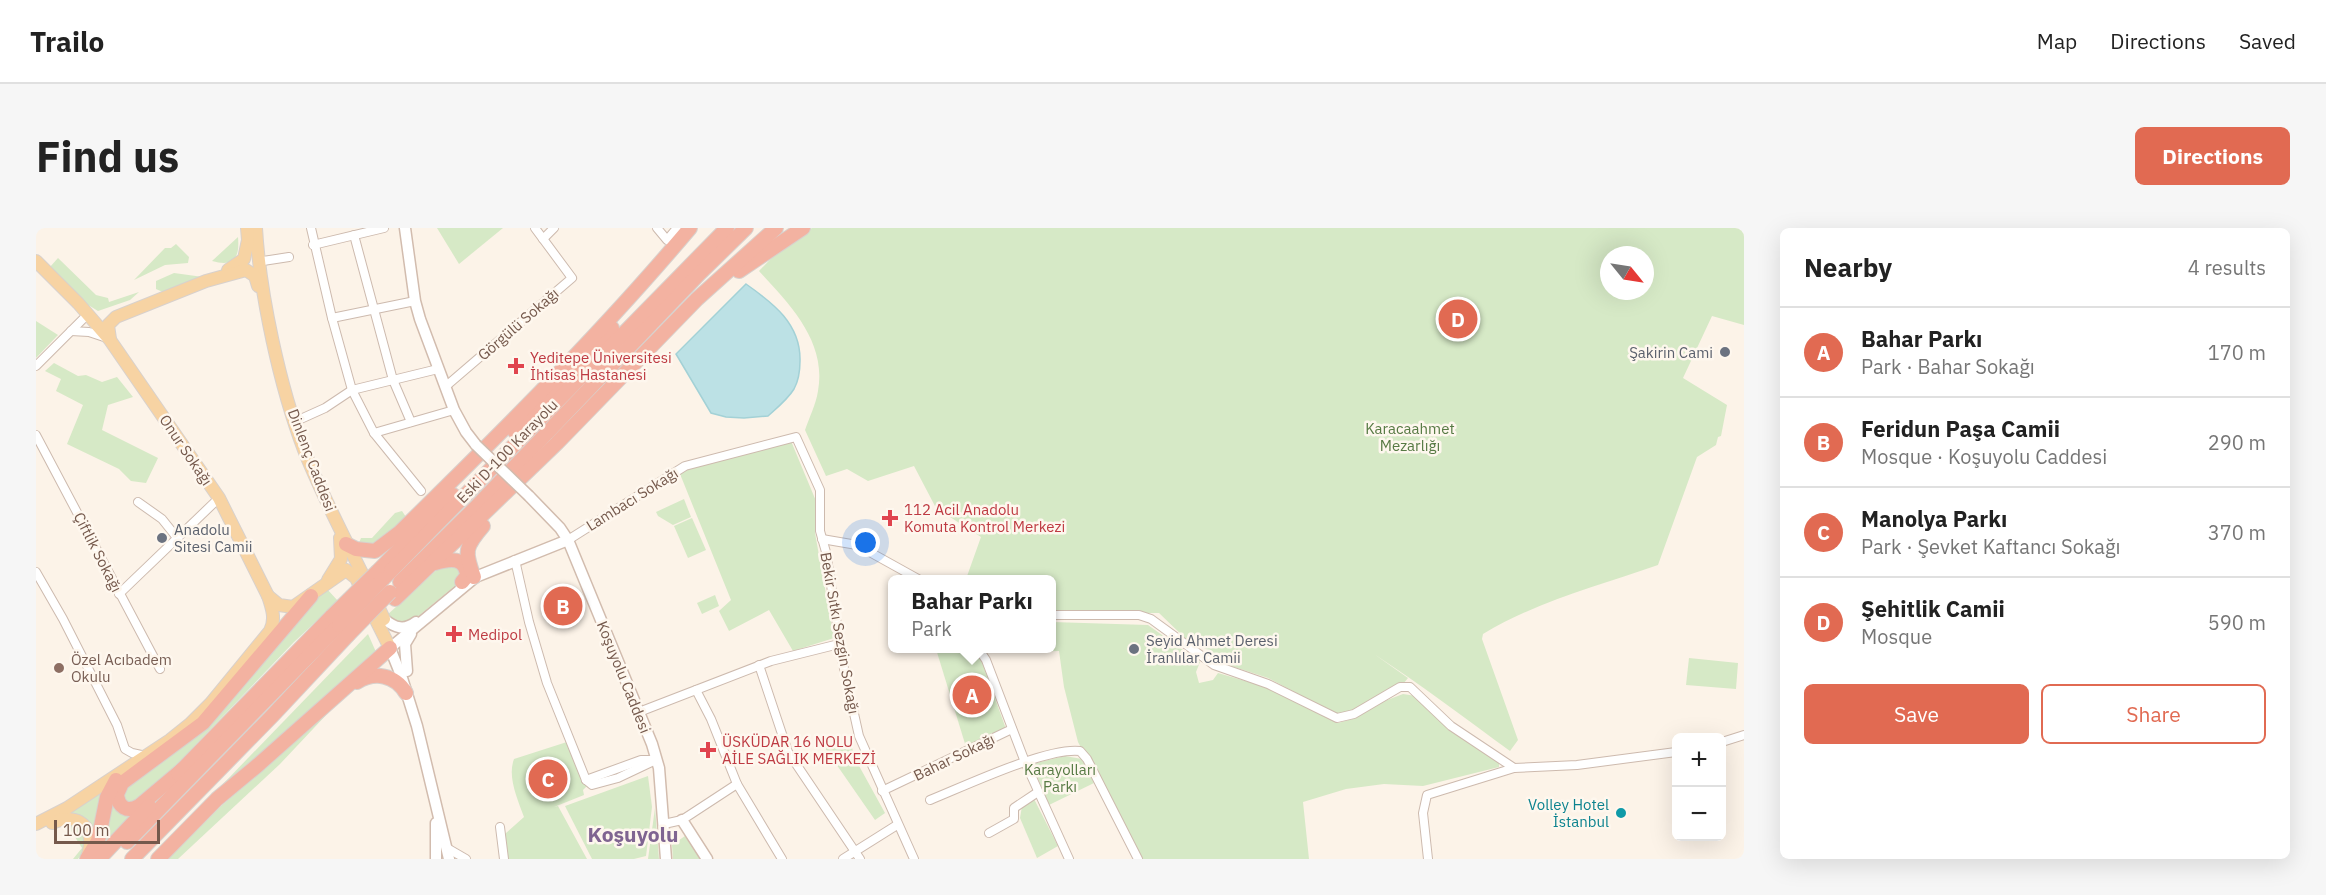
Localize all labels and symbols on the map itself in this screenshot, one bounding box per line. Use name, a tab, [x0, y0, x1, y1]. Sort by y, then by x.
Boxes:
north arrow	[1600, 246, 1654, 300]
street label: Görgülü Sokağı	[474, 284, 562, 364]
pin: D	[1438, 296, 1478, 341]
place label: Şakirin Cami	[1629, 343, 1713, 362]
marker: Şakirin Cami	[1718, 345, 1732, 359]
place label: Yeditepe Üniversitesi İhtisas Hastanesi	[530, 348, 672, 384]
marker: Yeditepe Üniversitesi İhtisas Hastanesi	[507, 357, 525, 375]
street label: Eski D-100 Karayolu	[453, 395, 561, 507]
street label: Dinlenç Caddesi	[284, 406, 340, 514]
street label: Onur Sokağı	[155, 411, 217, 489]
park label: Karacaahmet Mezarlığı	[1365, 419, 1455, 455]
street label: Lambacı Sokağı	[583, 463, 681, 535]
place label: 112 Acil Anadolu Komuta Kontrol Merkezi	[904, 500, 1065, 536]
street label: Çiftlik Sokağı	[70, 509, 126, 595]
marker: 112 Acil Anadolu Komuta Kontrol Merkezi	[881, 509, 899, 527]
place label: Anadolu Sitesi Camii	[174, 520, 252, 556]
your location	[851, 528, 880, 557]
marker: Anadolu Sitesi Camii	[155, 531, 169, 545]
street label: Bekir Sıtkı Sezgin Sokağı	[816, 551, 864, 715]
pin: B	[544, 584, 582, 628]
street label: Koşuyolu Caddesi	[593, 618, 655, 736]
marker: Medipol	[445, 625, 463, 643]
place label: Medipol	[468, 625, 522, 644]
place label: Seyid Ahmet Deresi İranlılar Camii	[1146, 631, 1278, 667]
marker: Seyid Ahmet Deresi İranlılar Camii	[1127, 642, 1141, 656]
place label: Özel Acıbadem Okulu	[71, 650, 172, 686]
marker: Özel Acıbadem Okulu	[52, 661, 66, 675]
pin: A	[952, 672, 992, 718]
street label: Bahar Sokağı	[910, 729, 998, 785]
place label: ÜSKÜDAR 16 NOLU AİLE SAĞLIK MERKEZİ	[722, 732, 876, 768]
marker: ÜSKÜDAR 16 NOLU AİLE SAĞLIK MERKEZİ	[699, 741, 717, 759]
pin: C	[528, 756, 568, 802]
park label: Karayolları Parkı	[1024, 760, 1096, 796]
place label: Volley Hotel İstanbul	[1528, 795, 1609, 831]
marker: Volley Hotel İstanbul	[1614, 806, 1628, 820]
scale bar	[54, 817, 160, 844]
district label: Koşuyolu	[588, 820, 678, 848]

